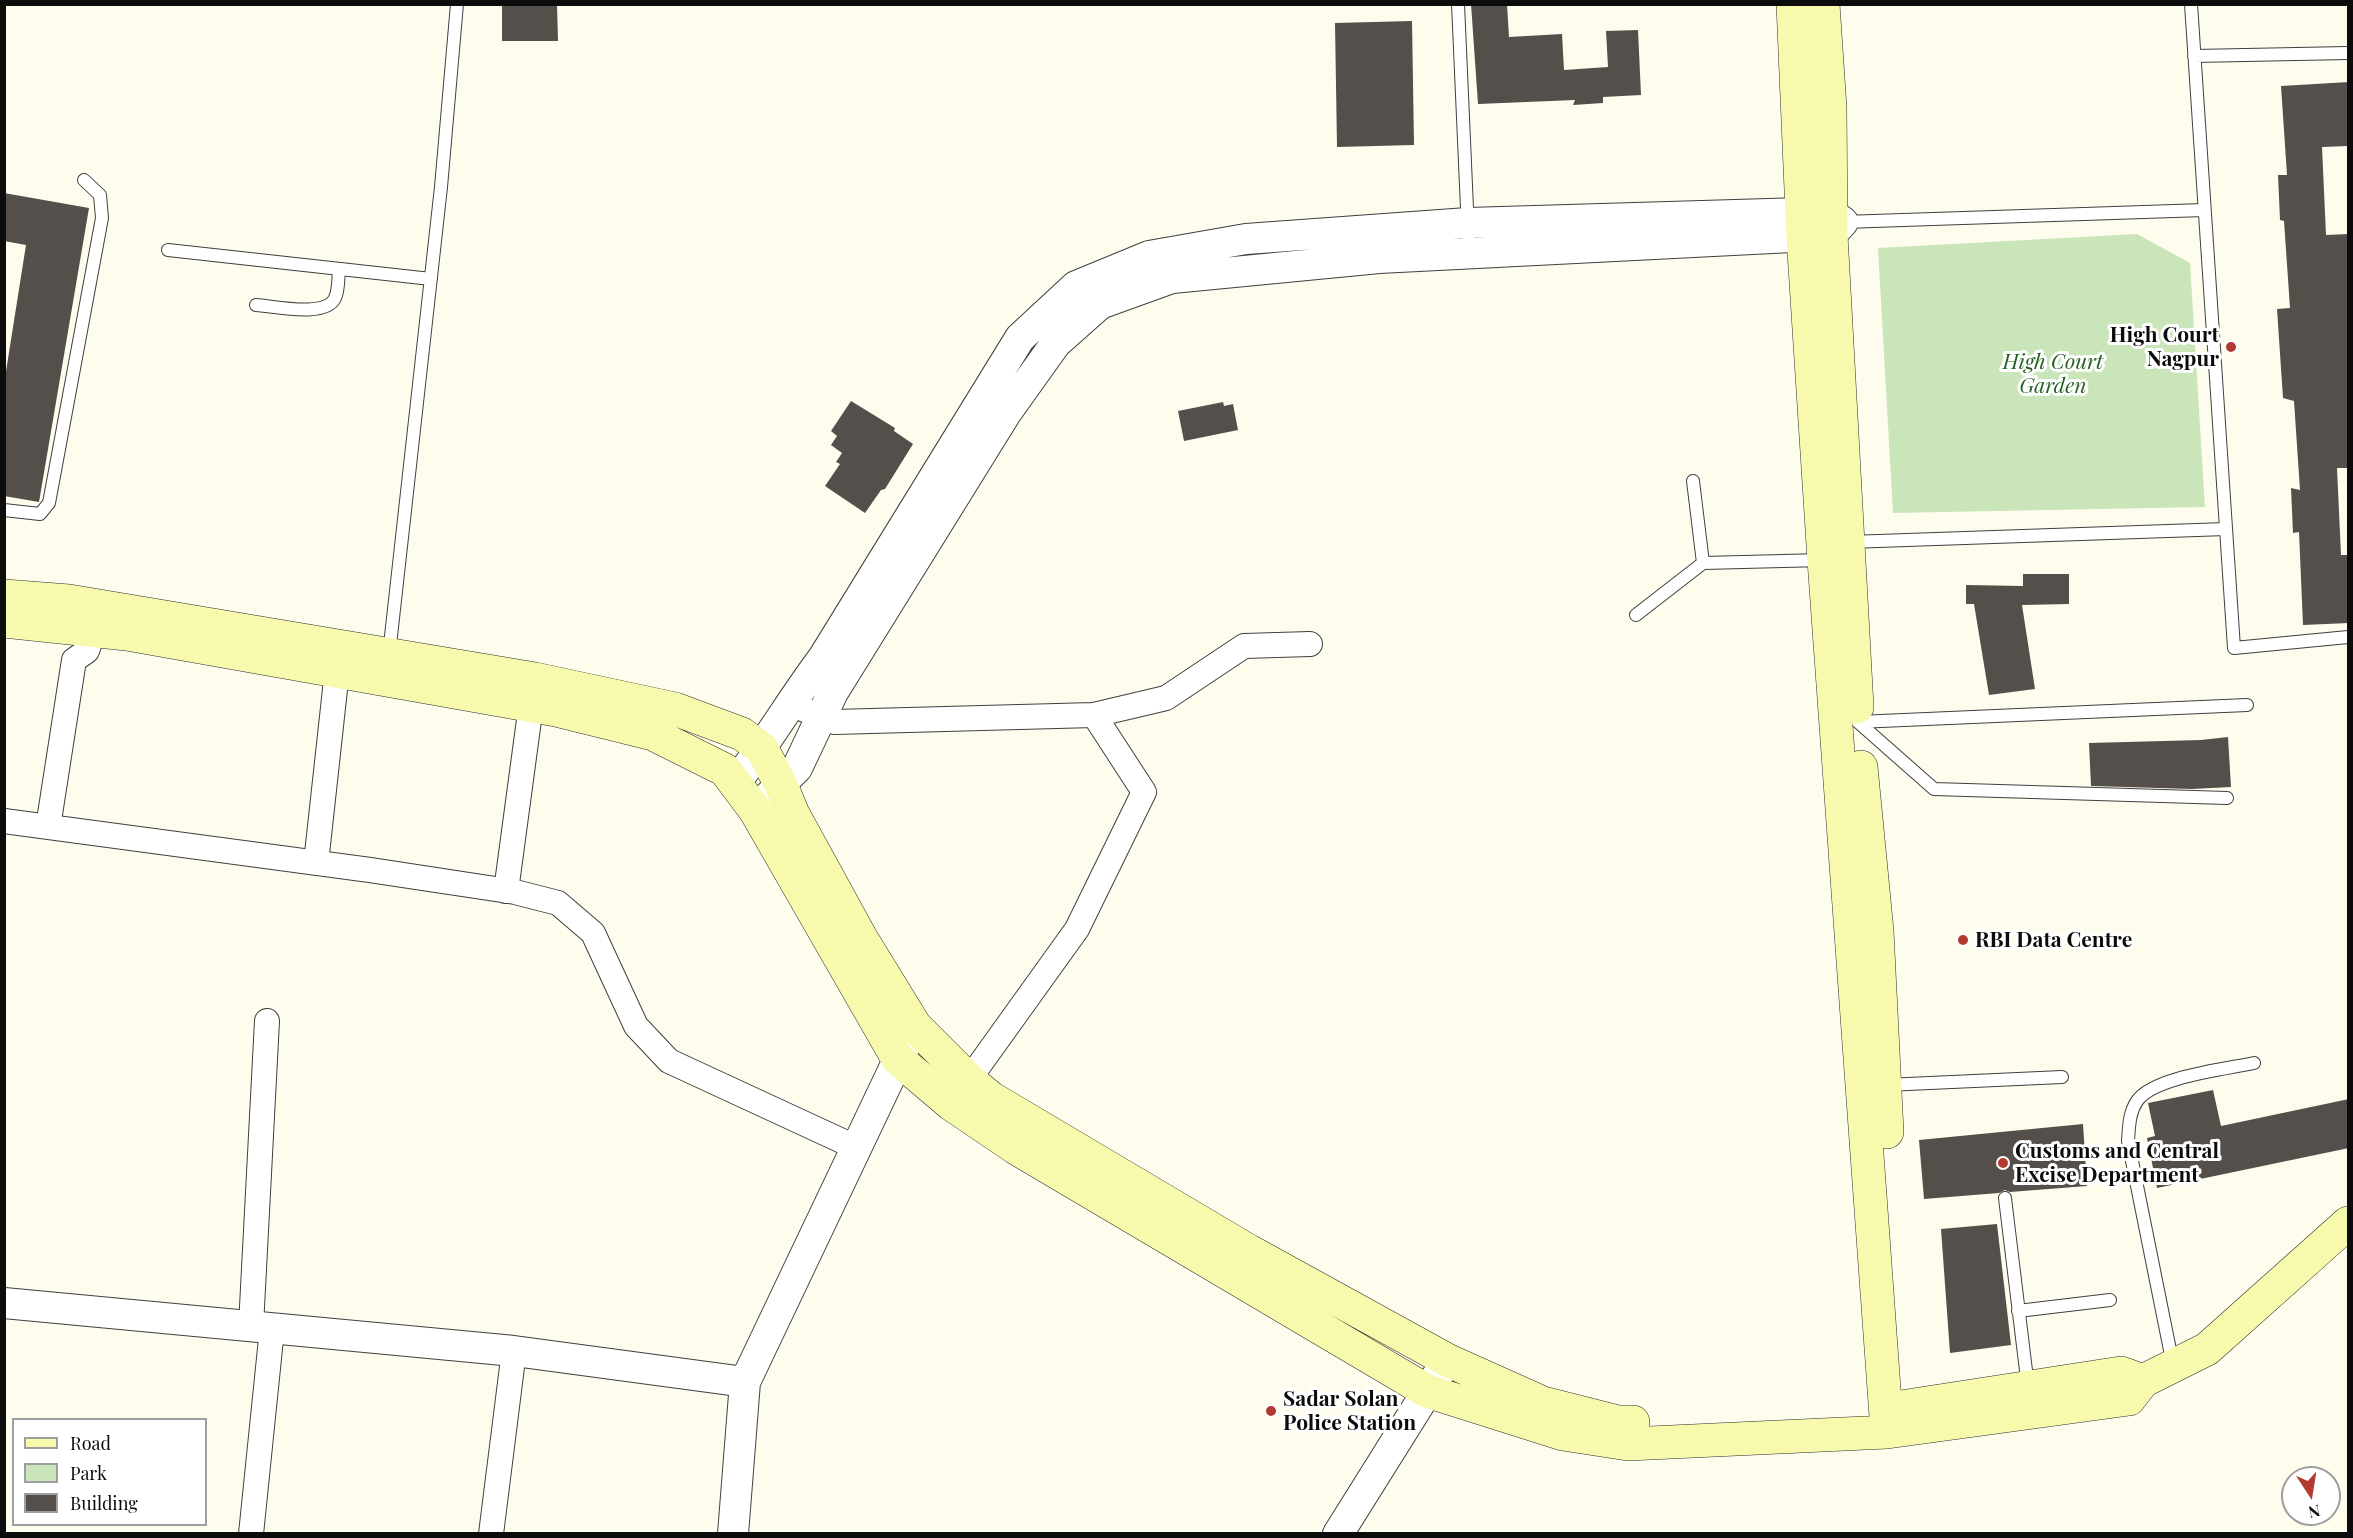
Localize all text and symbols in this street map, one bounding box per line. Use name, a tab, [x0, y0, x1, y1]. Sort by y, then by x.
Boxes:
place label: High Court Nagpur	[2110, 322, 2219, 372]
marker: High Court Nagpur	[2224, 340, 2238, 354]
park label: High Court Garden	[2003, 349, 2103, 399]
place label: RBI Data Centre	[1975, 927, 2132, 953]
marker: RBI Data Centre	[1956, 933, 1970, 947]
place label: Customs and Central Excise Department	[2015, 1138, 2219, 1188]
marker: Customs and Central Excise Department	[1996, 1156, 2010, 1170]
place label: Sadar Solan Police Station	[1283, 1386, 1416, 1436]
marker: Sadar Solan Police Station	[1264, 1404, 1278, 1418]
legend	[12, 1418, 207, 1526]
text: Road	[70, 1431, 111, 1455]
text: Park	[70, 1461, 107, 1485]
north arrow	[2281, 1466, 2341, 1526]
text: Building	[70, 1491, 138, 1515]
text: N	[2307, 1501, 2322, 1524]

